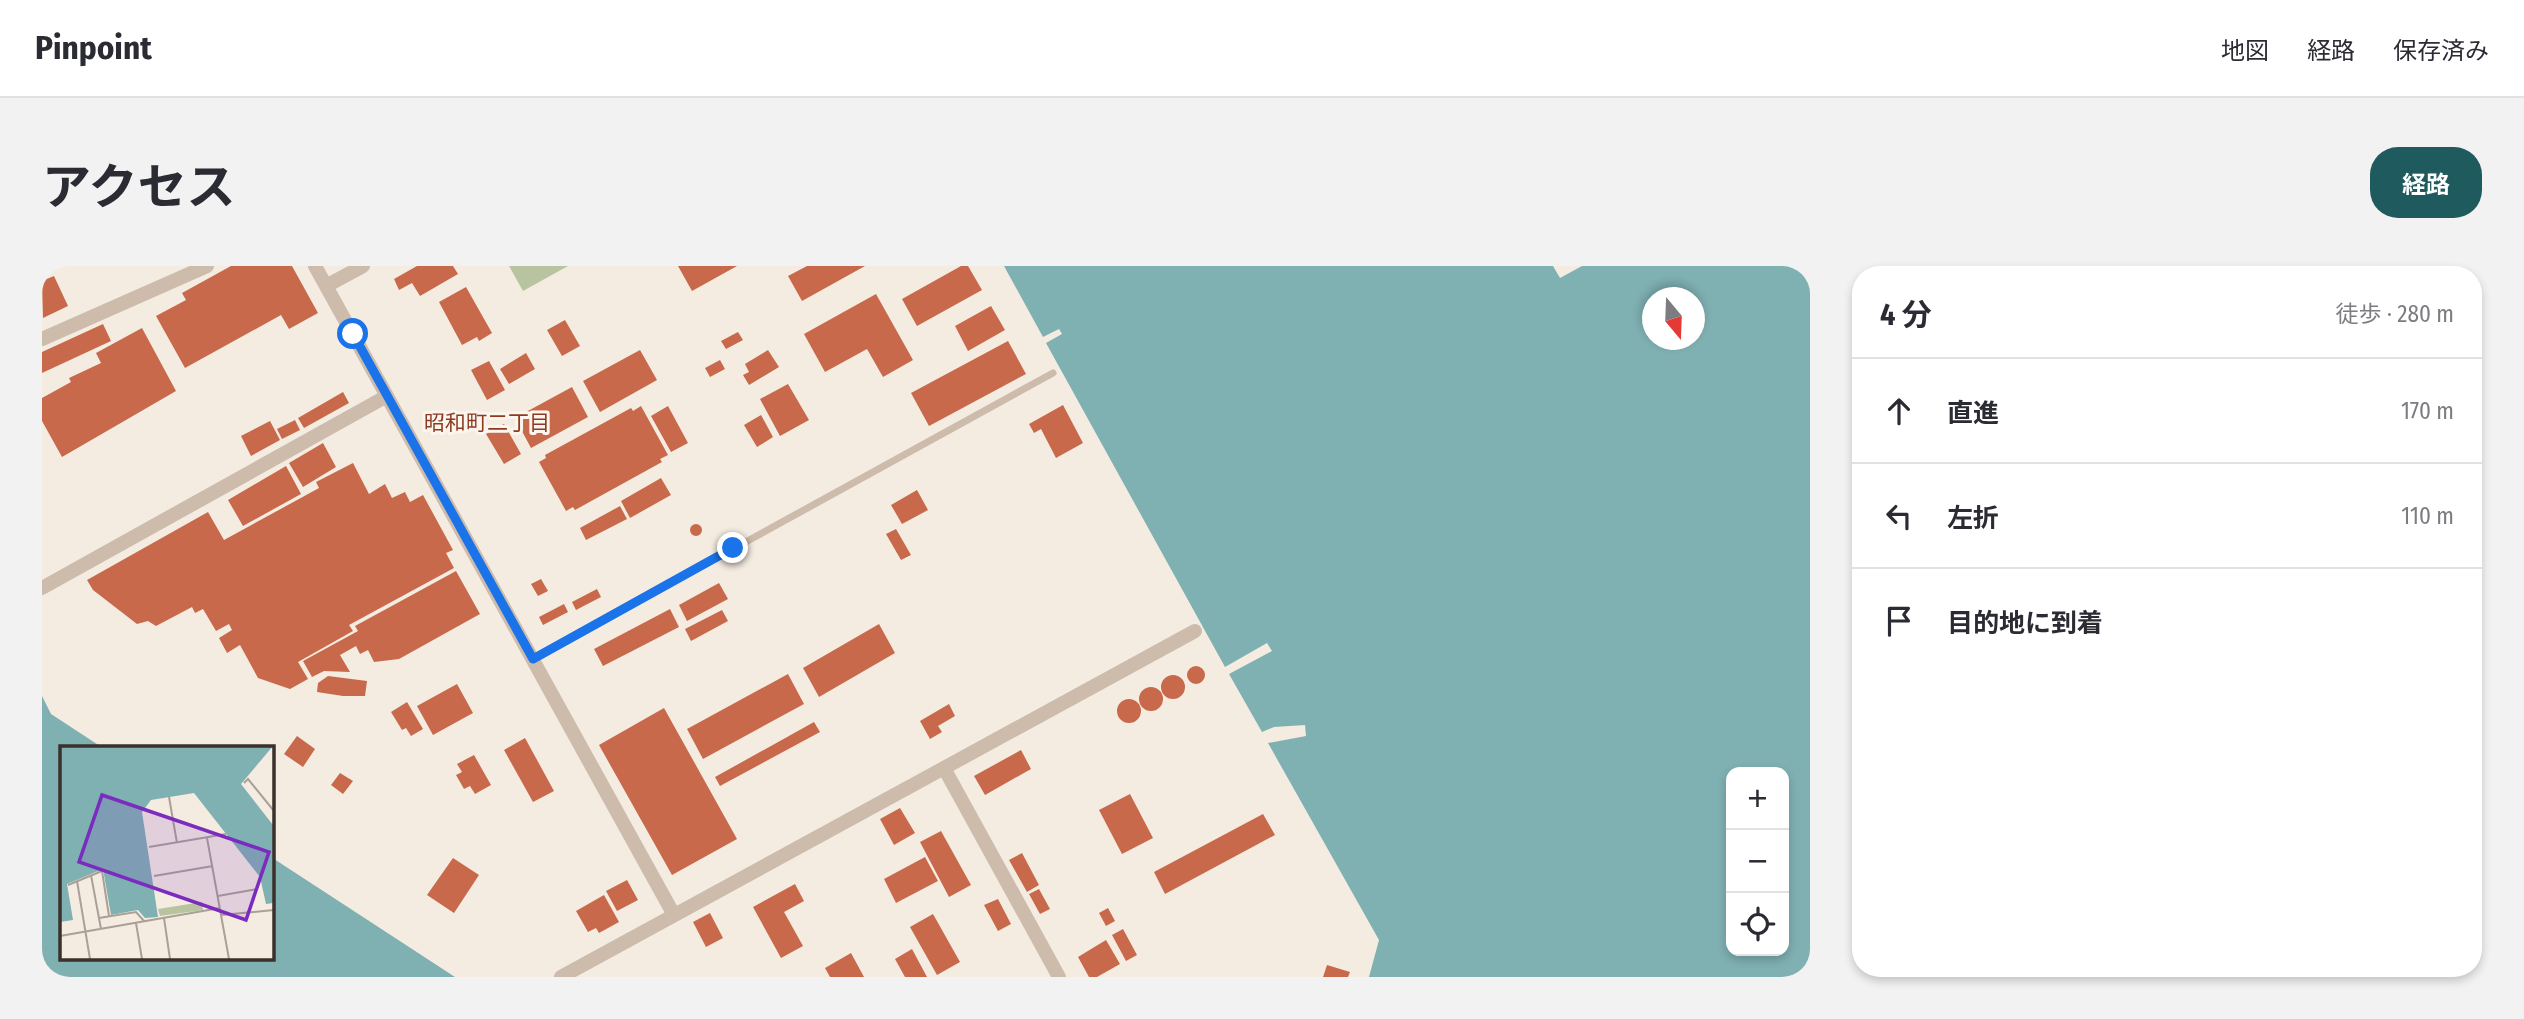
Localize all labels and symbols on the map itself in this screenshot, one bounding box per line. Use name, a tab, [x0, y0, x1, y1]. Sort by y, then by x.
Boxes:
north arrow	[1642, 287, 1705, 350]
route start	[337, 318, 368, 349]
district label: 昭和町二丁目	[424, 410, 550, 436]
route end	[717, 532, 748, 563]
inset map	[60, 746, 273, 960]

